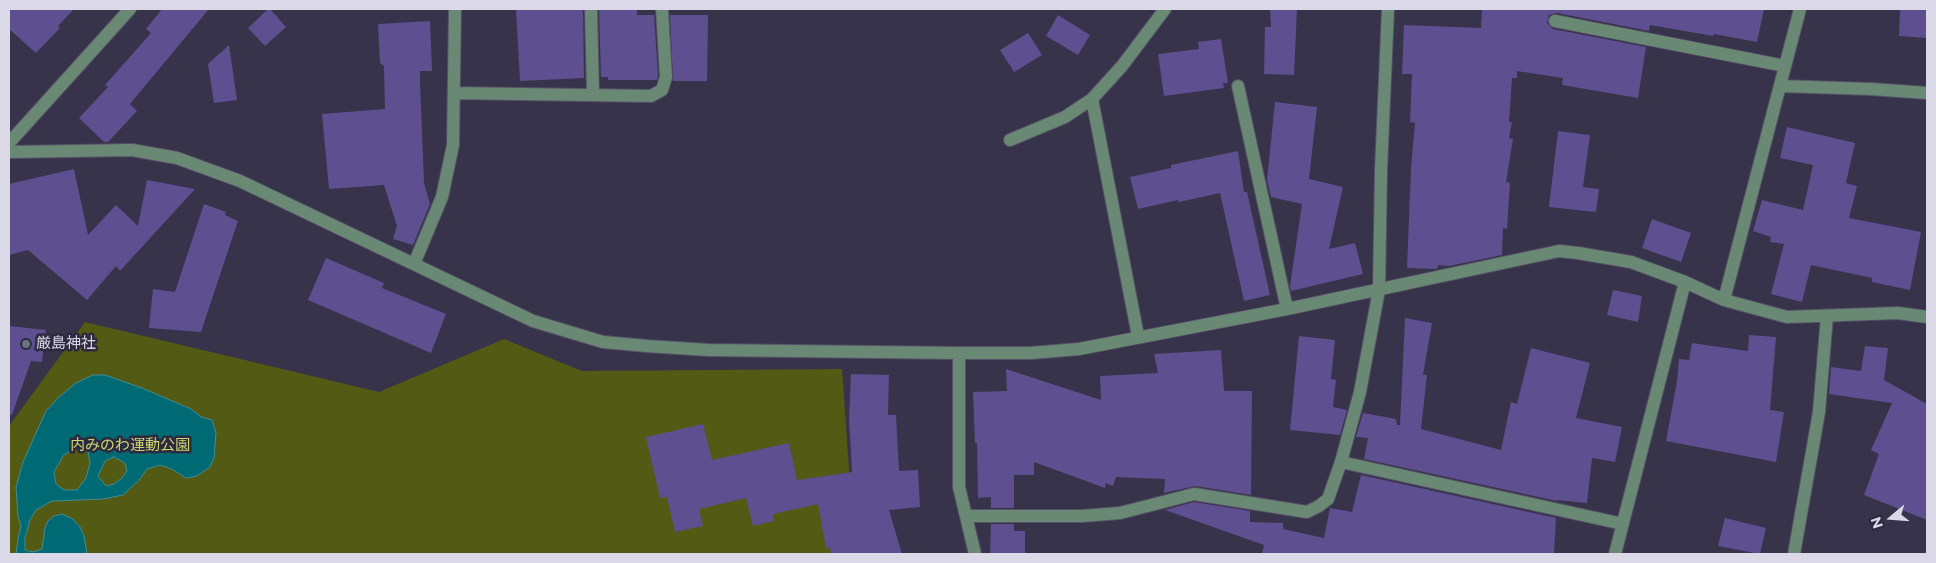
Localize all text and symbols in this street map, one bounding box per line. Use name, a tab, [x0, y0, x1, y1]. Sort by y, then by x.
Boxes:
place label: 厳島神社	[36, 335, 96, 353]
marker: 厳島神社	[20, 338, 32, 350]
park label: 内みのわ運動公園	[70, 437, 190, 455]
north arrow	[1866, 493, 1916, 543]
text: N	[1866, 514, 1887, 531]

